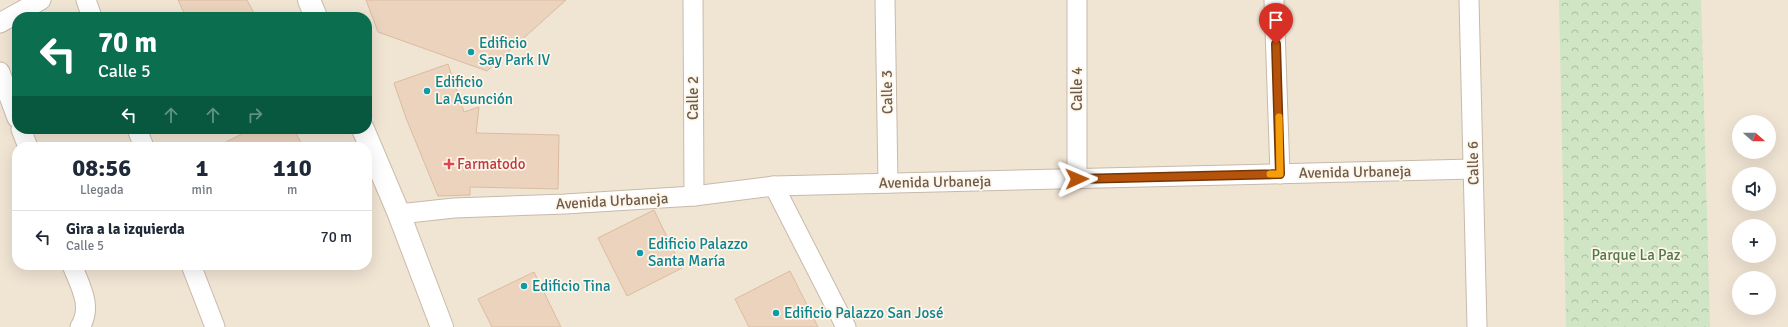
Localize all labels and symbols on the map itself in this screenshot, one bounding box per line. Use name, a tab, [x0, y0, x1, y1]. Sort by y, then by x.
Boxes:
pin	[1259, 3, 1293, 44]
place label: Edificio Say Park IV	[479, 34, 551, 69]
marker: Edificio Say Park IV	[466, 47, 476, 57]
street label: Calle 4	[1068, 67, 1086, 111]
street label: Calle 3	[878, 70, 896, 114]
place label: Edificio La Asunción	[435, 73, 513, 108]
street label: Calle 2	[684, 76, 702, 120]
marker: Edificio La Asunción	[422, 86, 432, 96]
north arrow	[1732, 115, 1776, 159]
street label: Calle 6	[1464, 141, 1482, 185]
place label: Farmatodo	[457, 155, 526, 173]
position arrow	[1056, 158, 1098, 200]
marker: Farmatodo	[444, 159, 454, 169]
street label: Avenida Urbaneja	[1298, 162, 1412, 182]
street label: Avenida Urbaneja	[878, 172, 992, 192]
street label: Avenida Urbaneja	[555, 189, 669, 213]
place label: Edificio Palazzo Santa María	[648, 235, 748, 270]
park label: Parque La Paz	[1591, 246, 1681, 264]
marker: Edificio Palazzo Santa María	[635, 248, 645, 258]
place label: Edificio Tina	[532, 277, 611, 295]
marker: Edificio Tina	[519, 281, 529, 291]
place label: Edificio Palazzo San José	[784, 304, 943, 322]
marker: Edificio Palazzo San José	[771, 308, 781, 318]

